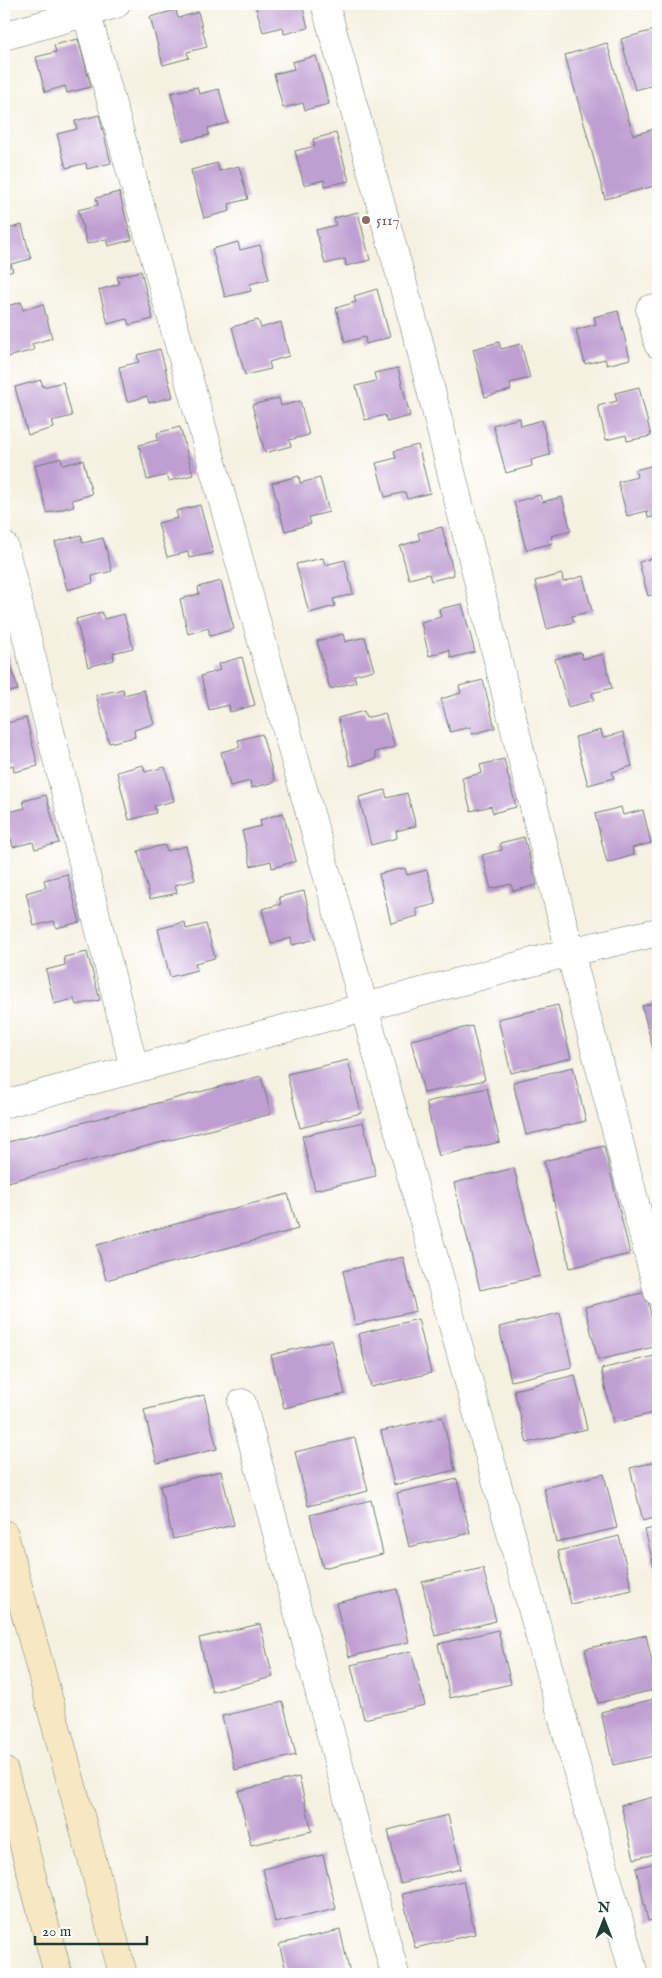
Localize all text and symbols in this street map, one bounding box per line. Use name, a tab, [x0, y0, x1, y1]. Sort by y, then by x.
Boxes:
place label: 5117	[376, 211, 400, 230]
marker: 5117	[360, 214, 372, 226]
north arrow	[580, 1896, 630, 1946]
text: N	[597, 1899, 610, 1917]
scale bar	[35, 1913, 148, 1945]
text: 20 m	[42, 1922, 72, 1941]

